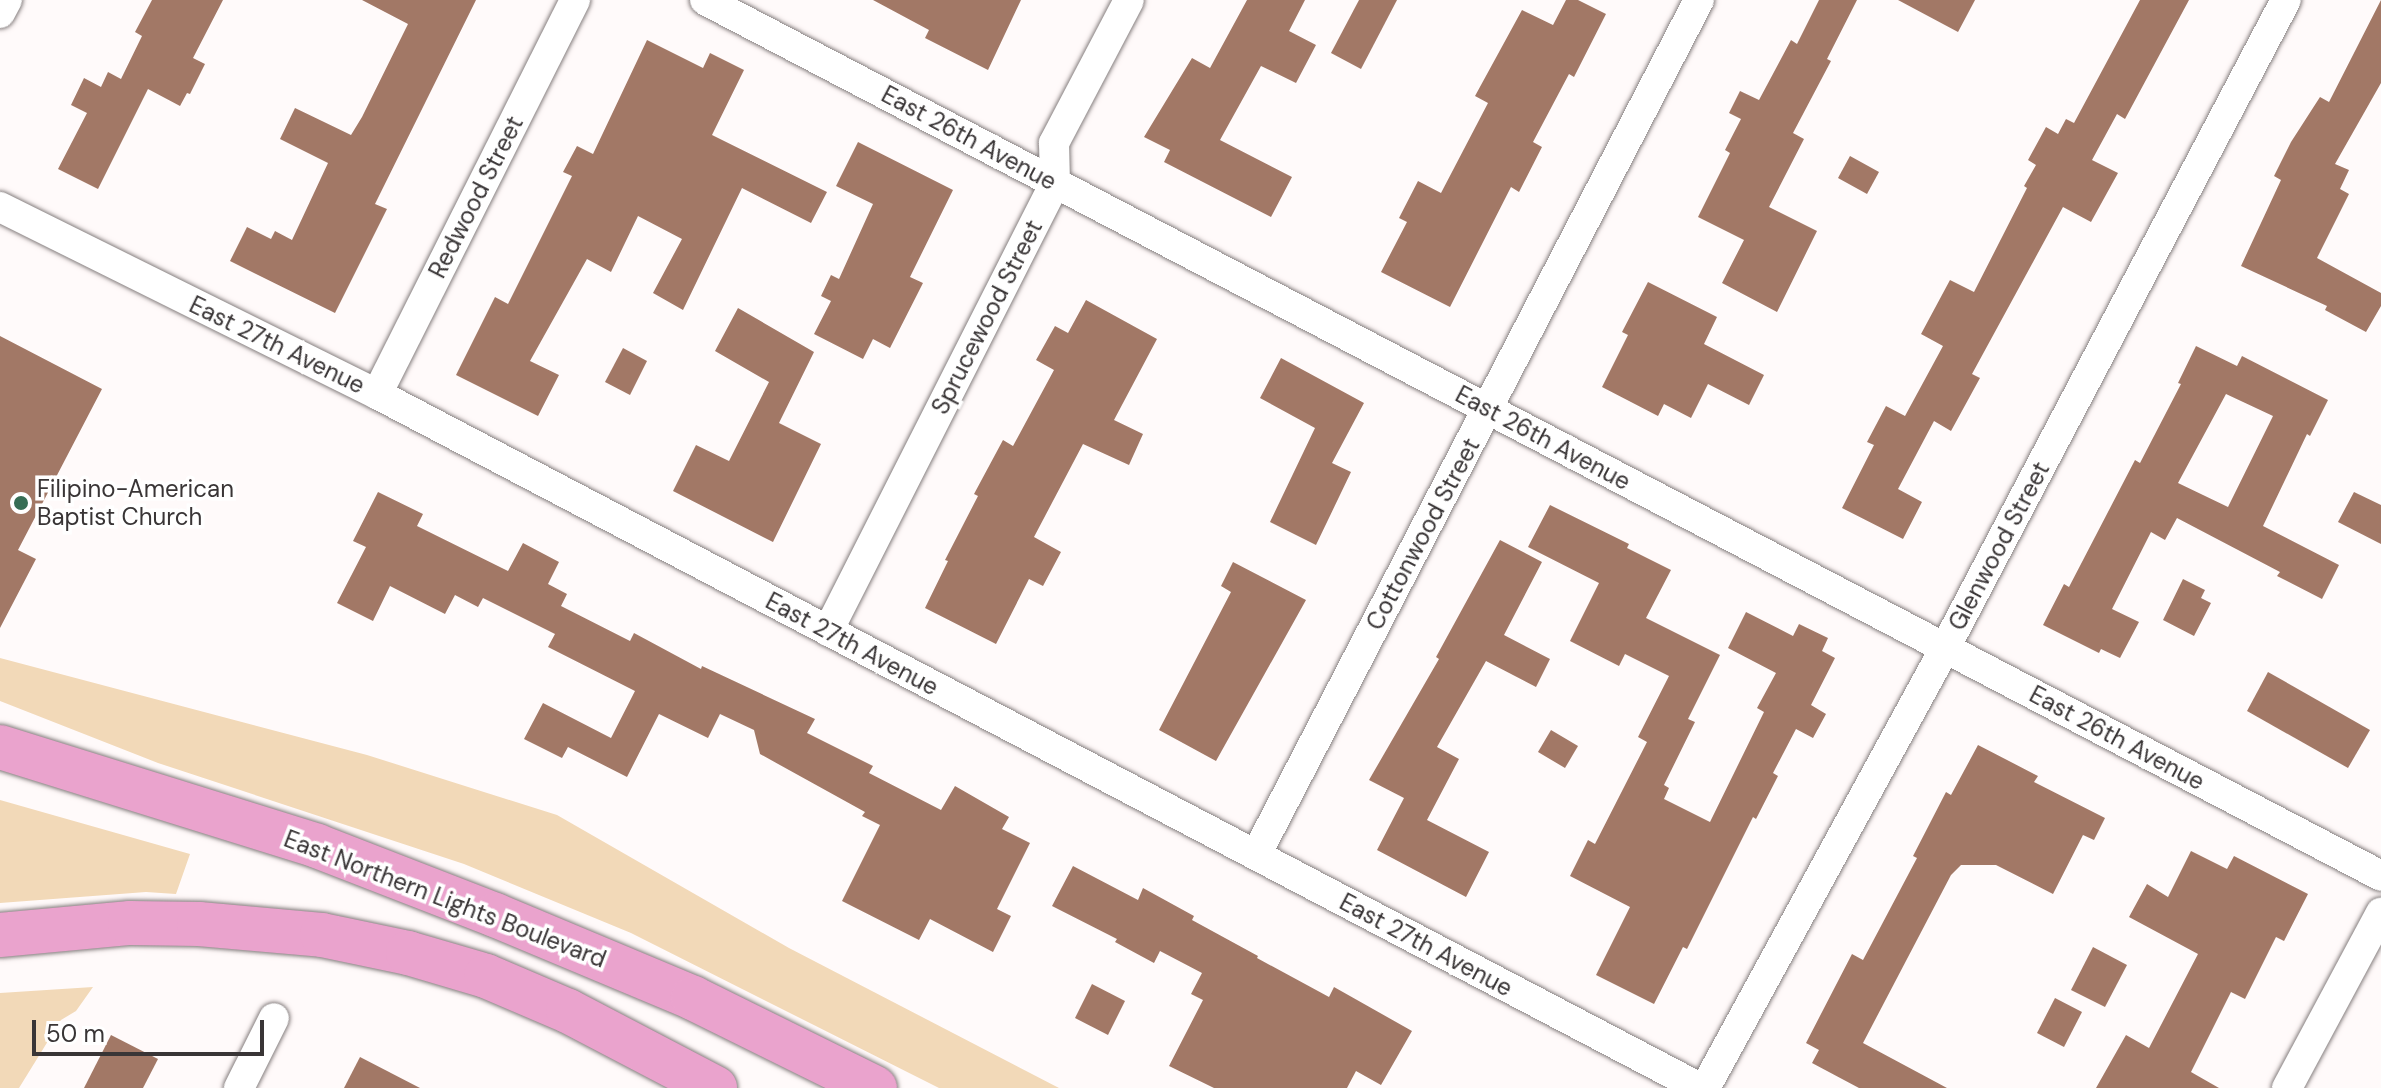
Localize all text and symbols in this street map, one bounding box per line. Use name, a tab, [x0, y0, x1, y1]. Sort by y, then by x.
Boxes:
street label: East 26th Avenue	[877, 80, 1061, 196]
street label: Redwood Street	[423, 111, 529, 283]
street label: Sprucewood Street	[926, 215, 1048, 419]
street label: East 27th Avenue	[185, 290, 369, 400]
street label: East 26th Avenue	[1451, 380, 1635, 496]
street label: Cottonwood Street	[1360, 433, 1486, 635]
street label: Glenwood Street	[1942, 457, 2056, 635]
place label: Filipino-American Baptist Church	[37, 475, 234, 531]
marker: Filipino-American Baptist Church	[12, 494, 30, 512]
street label: East 27th Avenue	[761, 586, 943, 702]
street label: East 26th Avenue	[2025, 680, 2209, 796]
street label: East Northern Lights Boulevard	[280, 824, 610, 974]
street label: East 27th Avenue	[1335, 887, 1517, 1003]
scale bar	[36, 1004, 268, 1054]
text: 50 m	[46, 1018, 105, 1049]

